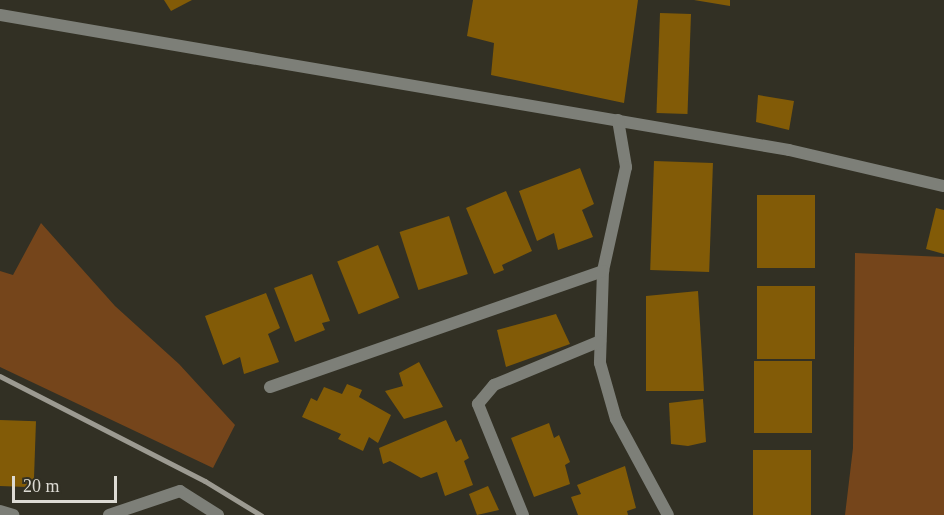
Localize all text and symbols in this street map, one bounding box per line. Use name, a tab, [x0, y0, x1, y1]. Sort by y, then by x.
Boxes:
scale bar	[15, 464, 120, 502]
text: 20 m	[23, 476, 60, 496]

